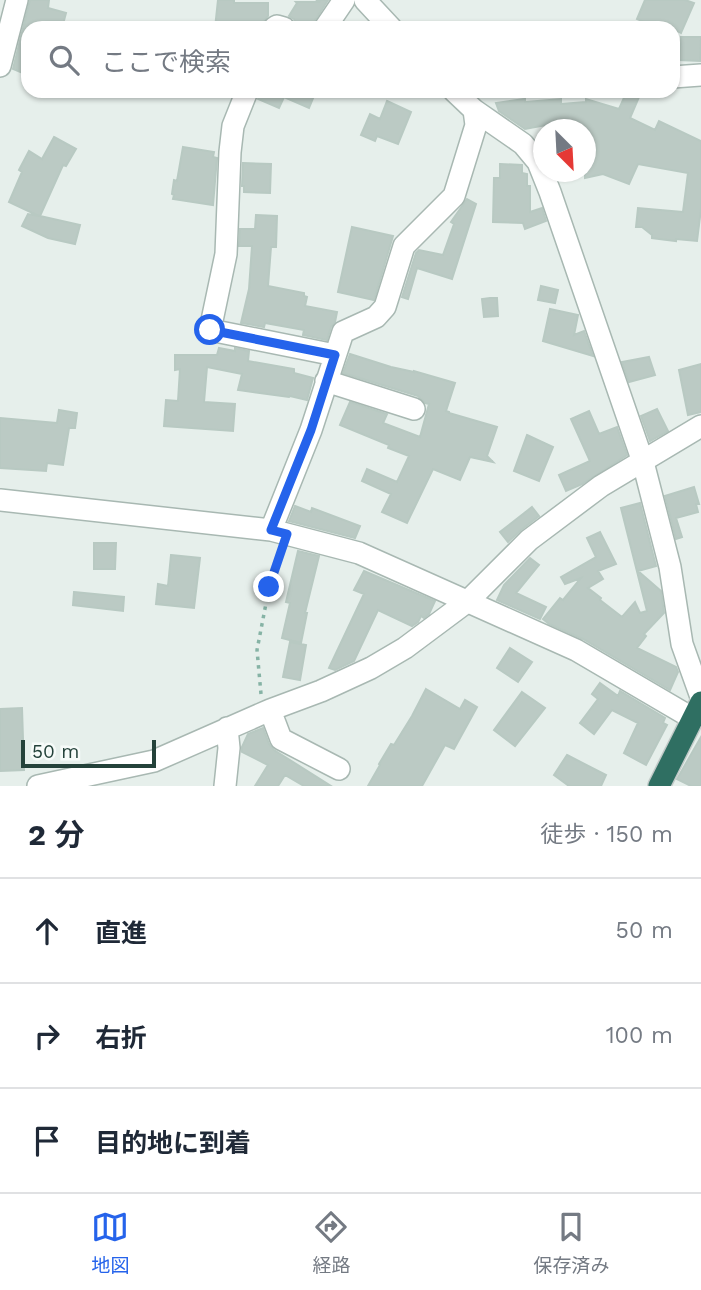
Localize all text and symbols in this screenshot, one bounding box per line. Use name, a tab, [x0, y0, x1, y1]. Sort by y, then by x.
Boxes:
search box	[21, 21, 680, 98]
icon: search	[45, 41, 83, 79]
text: ここで検索	[101, 47, 231, 77]
north arrow	[533, 119, 596, 182]
route start	[194, 314, 225, 345]
route end	[253, 571, 284, 602]
scale bar	[21, 737, 156, 769]
text: 50 m	[32, 740, 79, 763]
text: 2 分	[28, 817, 84, 852]
text: 徒歩 · 150 m	[540, 821, 673, 848]
icon: ahead	[28, 912, 66, 950]
text: 50 m	[616, 917, 673, 944]
text: 直進	[95, 918, 147, 948]
icon: right	[28, 1017, 66, 1055]
text: 100 m	[606, 1022, 673, 1049]
text: 右折	[95, 1023, 147, 1053]
icon: arrive	[28, 1122, 66, 1160]
text: 目的地に到着	[95, 1128, 251, 1158]
tab: 地図	[91, 1208, 130, 1277]
tab: 経路	[312, 1208, 351, 1277]
tab: 保存済み	[533, 1208, 610, 1277]

